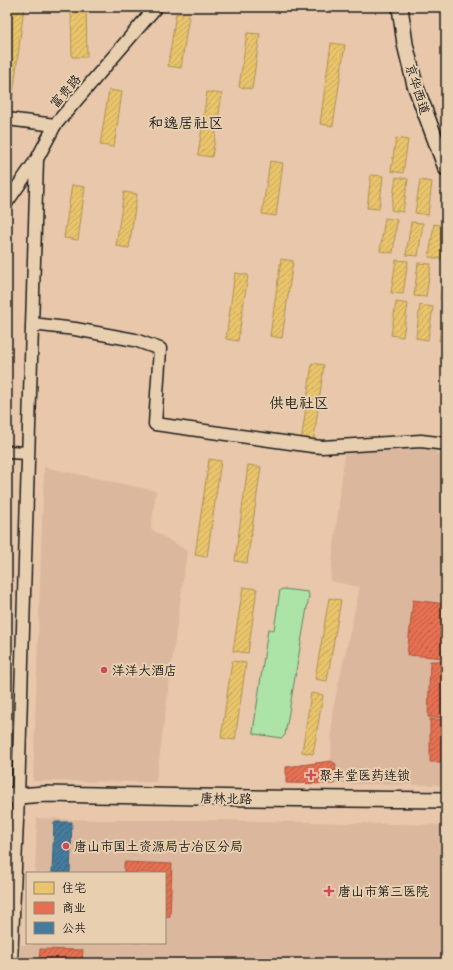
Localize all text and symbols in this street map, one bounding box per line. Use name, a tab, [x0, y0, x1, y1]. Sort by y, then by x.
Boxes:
street label: 京华西道	[401, 61, 436, 117]
street label: 富贵路	[45, 70, 85, 112]
district label: 和逸居社区	[148, 110, 224, 133]
district label: 供电社区	[269, 390, 329, 413]
place label: 洋洋大酒店	[112, 660, 177, 679]
marker: 洋洋大酒店	[99, 665, 109, 675]
place label: 聚丰堂医药连锁	[319, 765, 410, 784]
marker: 聚丰堂医药连锁	[306, 770, 316, 780]
street label: 唐林北路	[200, 788, 252, 807]
place label: 唐山市国土资源局古冶区分局	[74, 836, 243, 855]
marker: 唐山市国土资源局古冶区分局	[61, 841, 71, 851]
legend	[26, 872, 166, 944]
text: 住宅	[62, 878, 86, 896]
place label: 唐山市第三医院	[338, 881, 429, 900]
marker: 唐山市第三医院	[323, 885, 335, 897]
text: 商业	[62, 898, 86, 916]
text: 公共	[62, 918, 86, 936]

